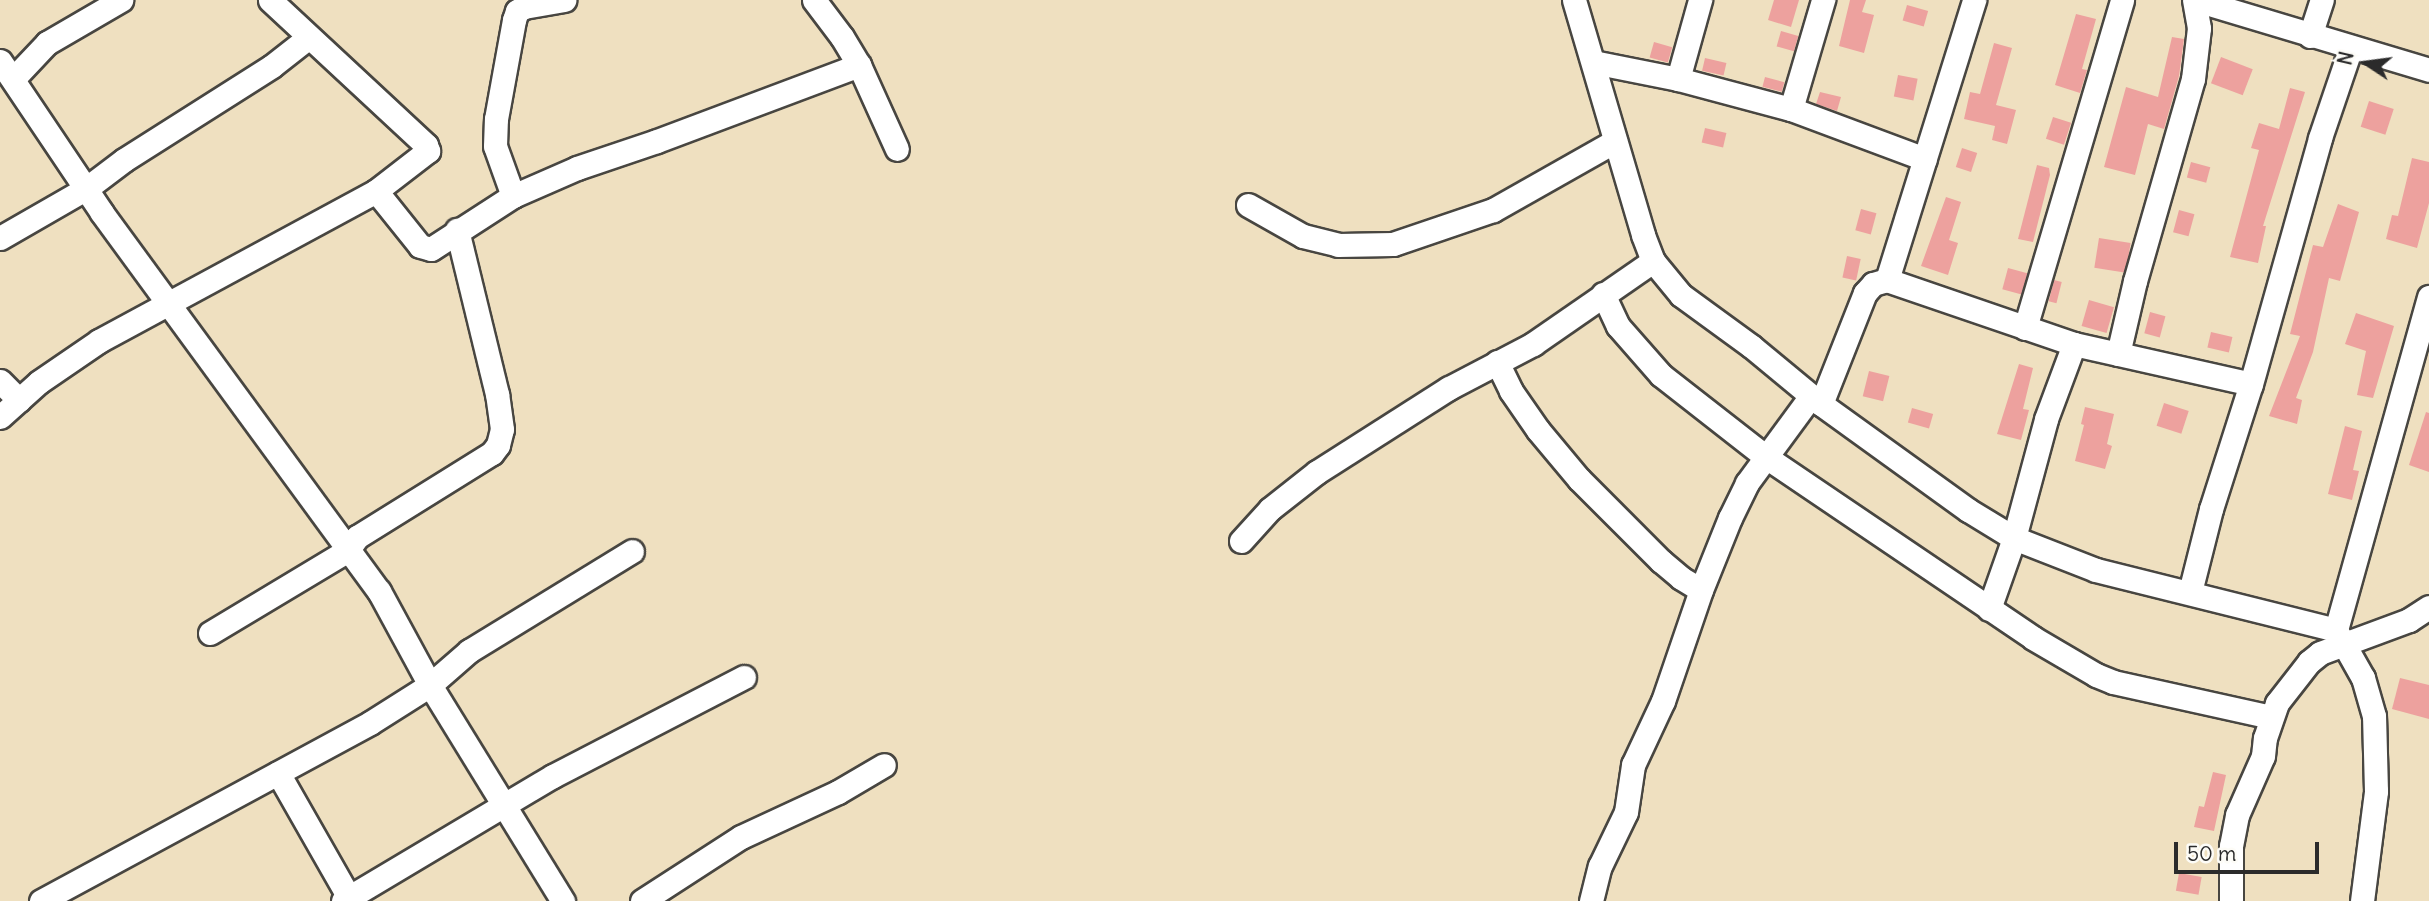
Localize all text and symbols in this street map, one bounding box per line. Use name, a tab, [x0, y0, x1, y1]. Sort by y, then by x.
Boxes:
north arrow	[2331, 28, 2401, 98]
text: N	[2332, 49, 2359, 67]
scale bar	[2177, 828, 2322, 872]
text: 50 m	[2187, 840, 2236, 867]

